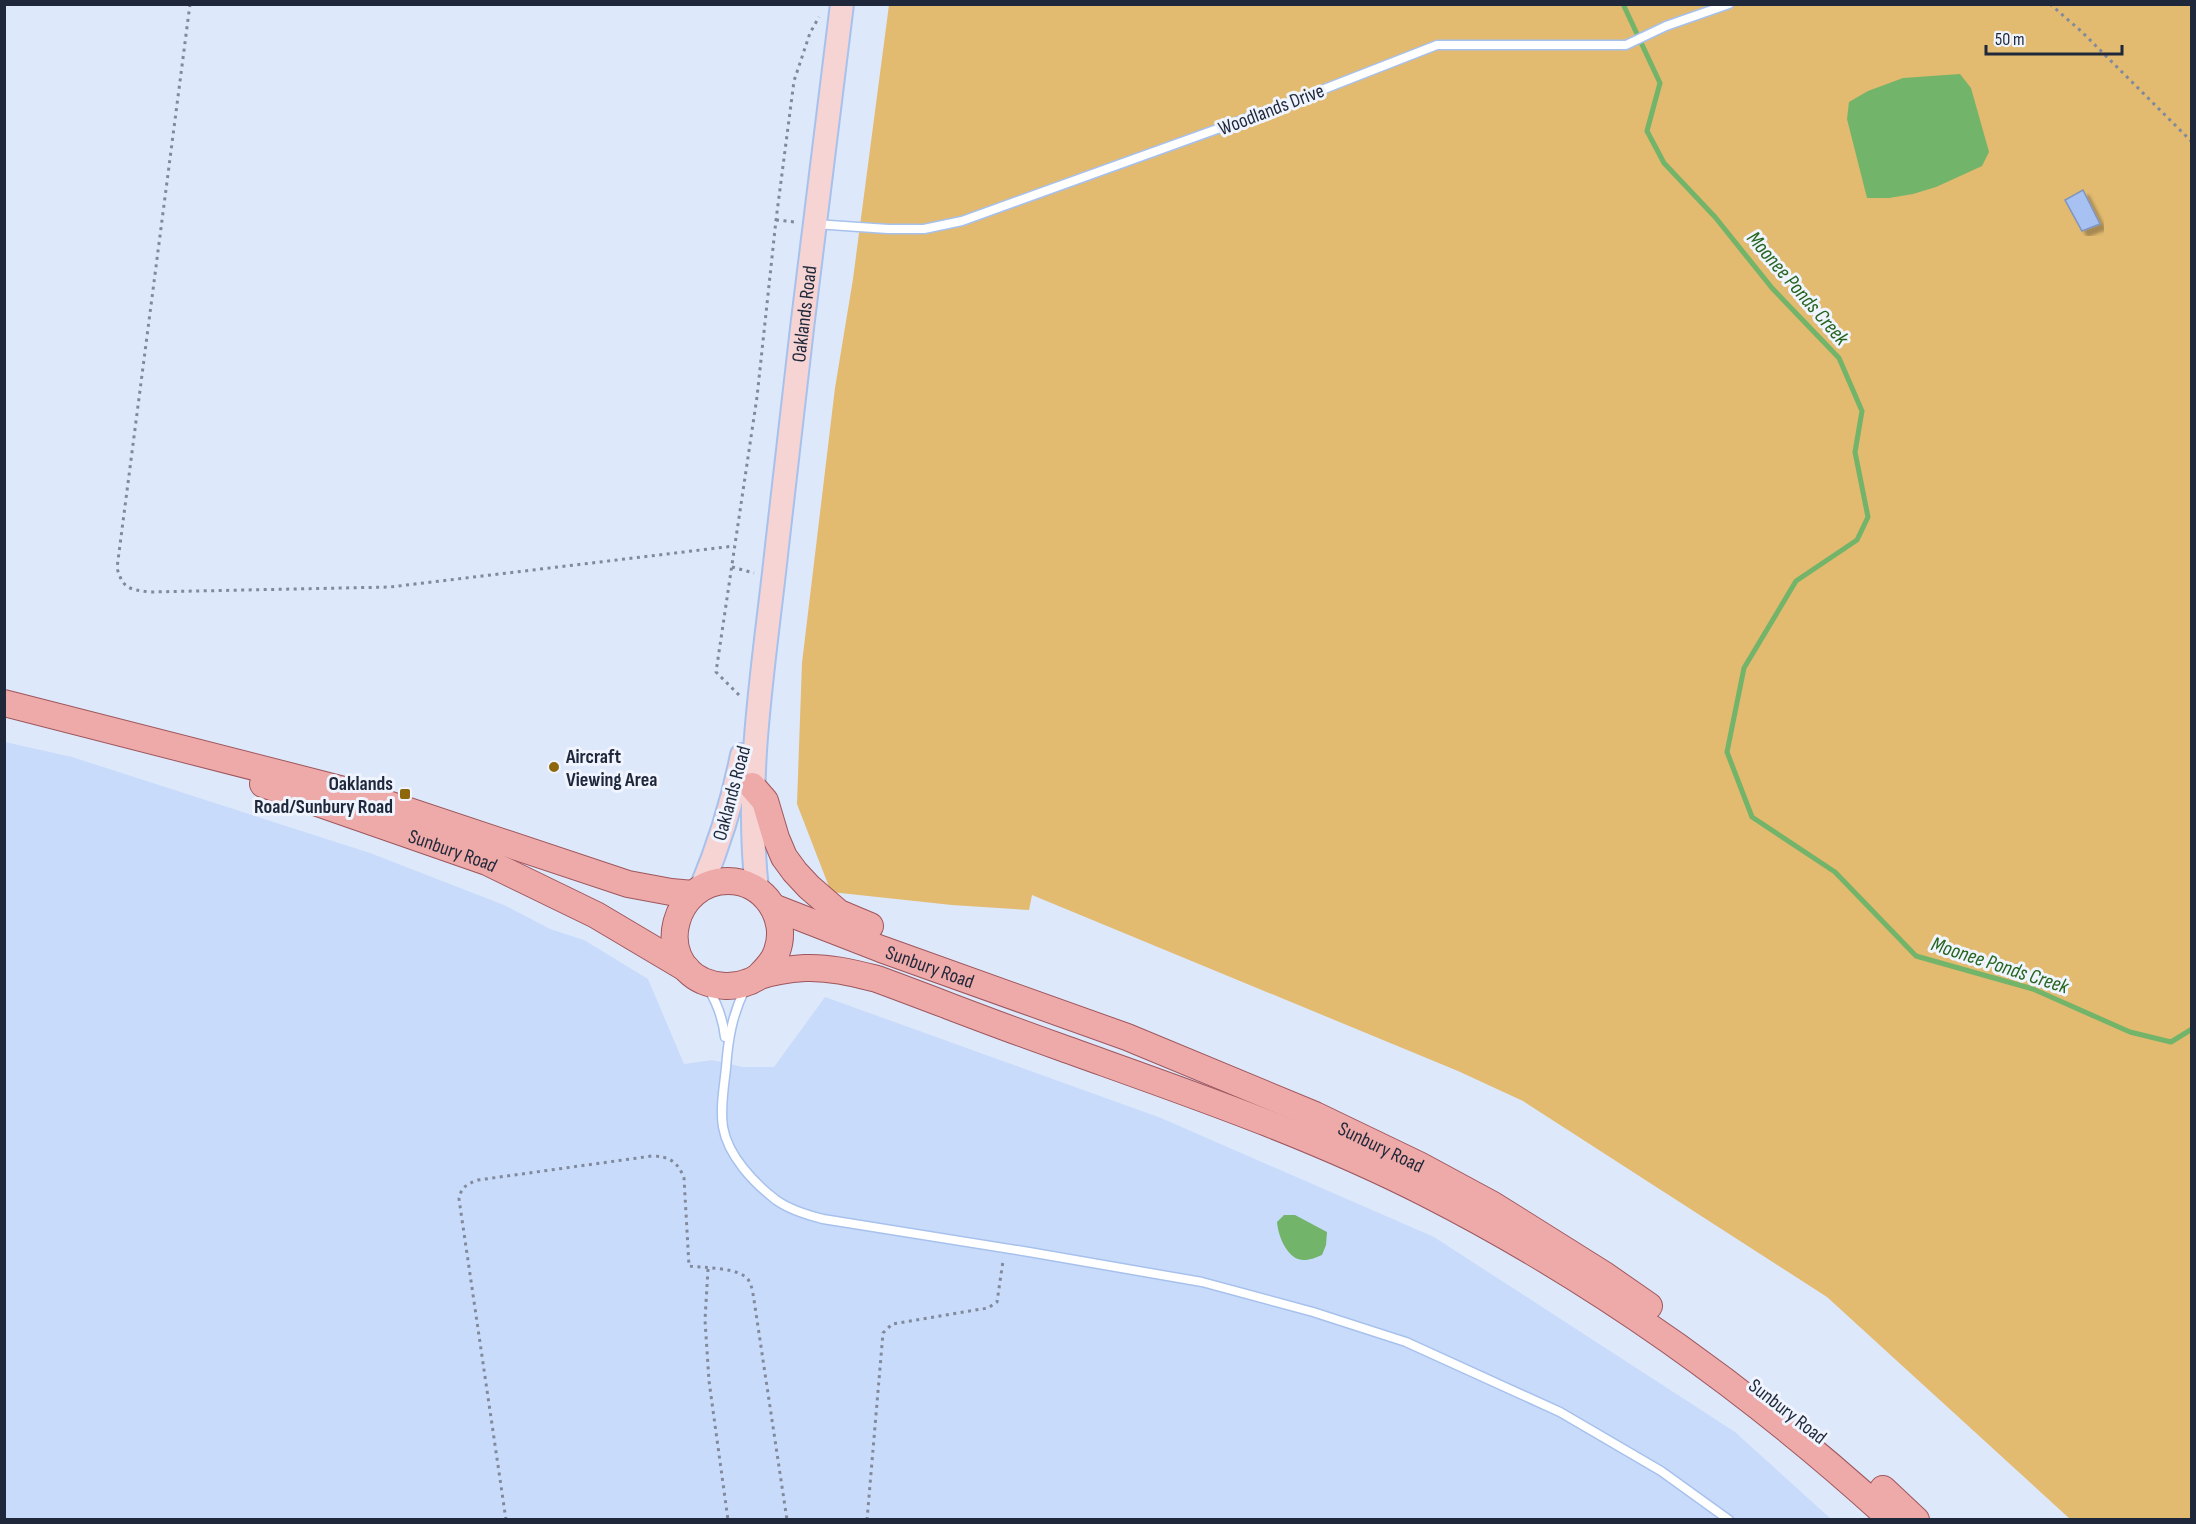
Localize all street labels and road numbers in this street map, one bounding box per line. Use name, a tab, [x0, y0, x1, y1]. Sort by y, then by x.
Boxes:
street label: Woodlands Drive	[1215, 79, 1328, 141]
street label: Oaklands Road	[787, 264, 822, 364]
street label: Oaklands Road	[708, 743, 756, 843]
street label: Sunbury Road	[405, 825, 501, 878]
street label: Sunbury Road	[882, 941, 977, 994]
street label: Sunbury Road	[1334, 1117, 1427, 1178]
street label: Sunbury Road	[1744, 1374, 1831, 1450]

